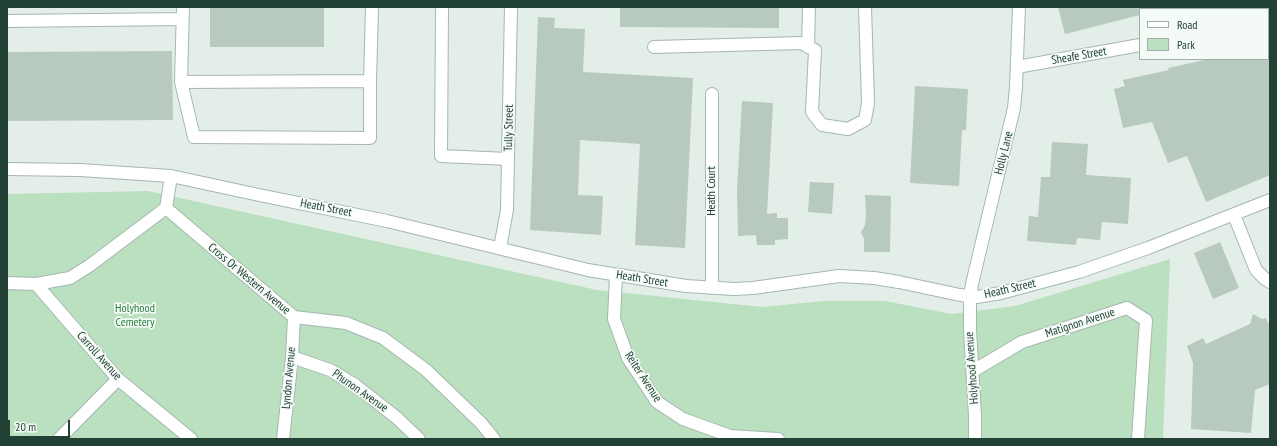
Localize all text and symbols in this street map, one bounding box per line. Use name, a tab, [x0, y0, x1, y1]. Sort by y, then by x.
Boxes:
legend	[1139, 8, 1269, 60]
text: Road	[1177, 17, 1197, 32]
text: Park	[1177, 37, 1195, 52]
street label: Sheafe Street	[1050, 44, 1108, 68]
street label: Tully Street	[501, 104, 517, 152]
street label: Holly Lane	[992, 130, 1016, 176]
street label: Heath Court	[705, 166, 719, 216]
street label: Heath Street	[299, 196, 353, 220]
street label: Cross Or Western Avenue	[205, 240, 293, 318]
street label: Heath Street	[615, 268, 669, 290]
street label: Heath Street	[983, 276, 1037, 302]
park label: Holyhood Cemetery	[115, 302, 155, 330]
street label: Matignon Avenue	[1043, 305, 1117, 341]
street label: Carroll Avenue	[73, 329, 125, 383]
street label: Holyhood Avenue	[962, 331, 982, 405]
street label: Lyndon Avenue	[279, 346, 299, 410]
street label: Reiter Avenue	[621, 349, 665, 405]
street label: Phunon Avenue	[329, 367, 391, 415]
scale bar	[10, 412, 72, 438]
text: 20 m	[15, 419, 36, 434]

